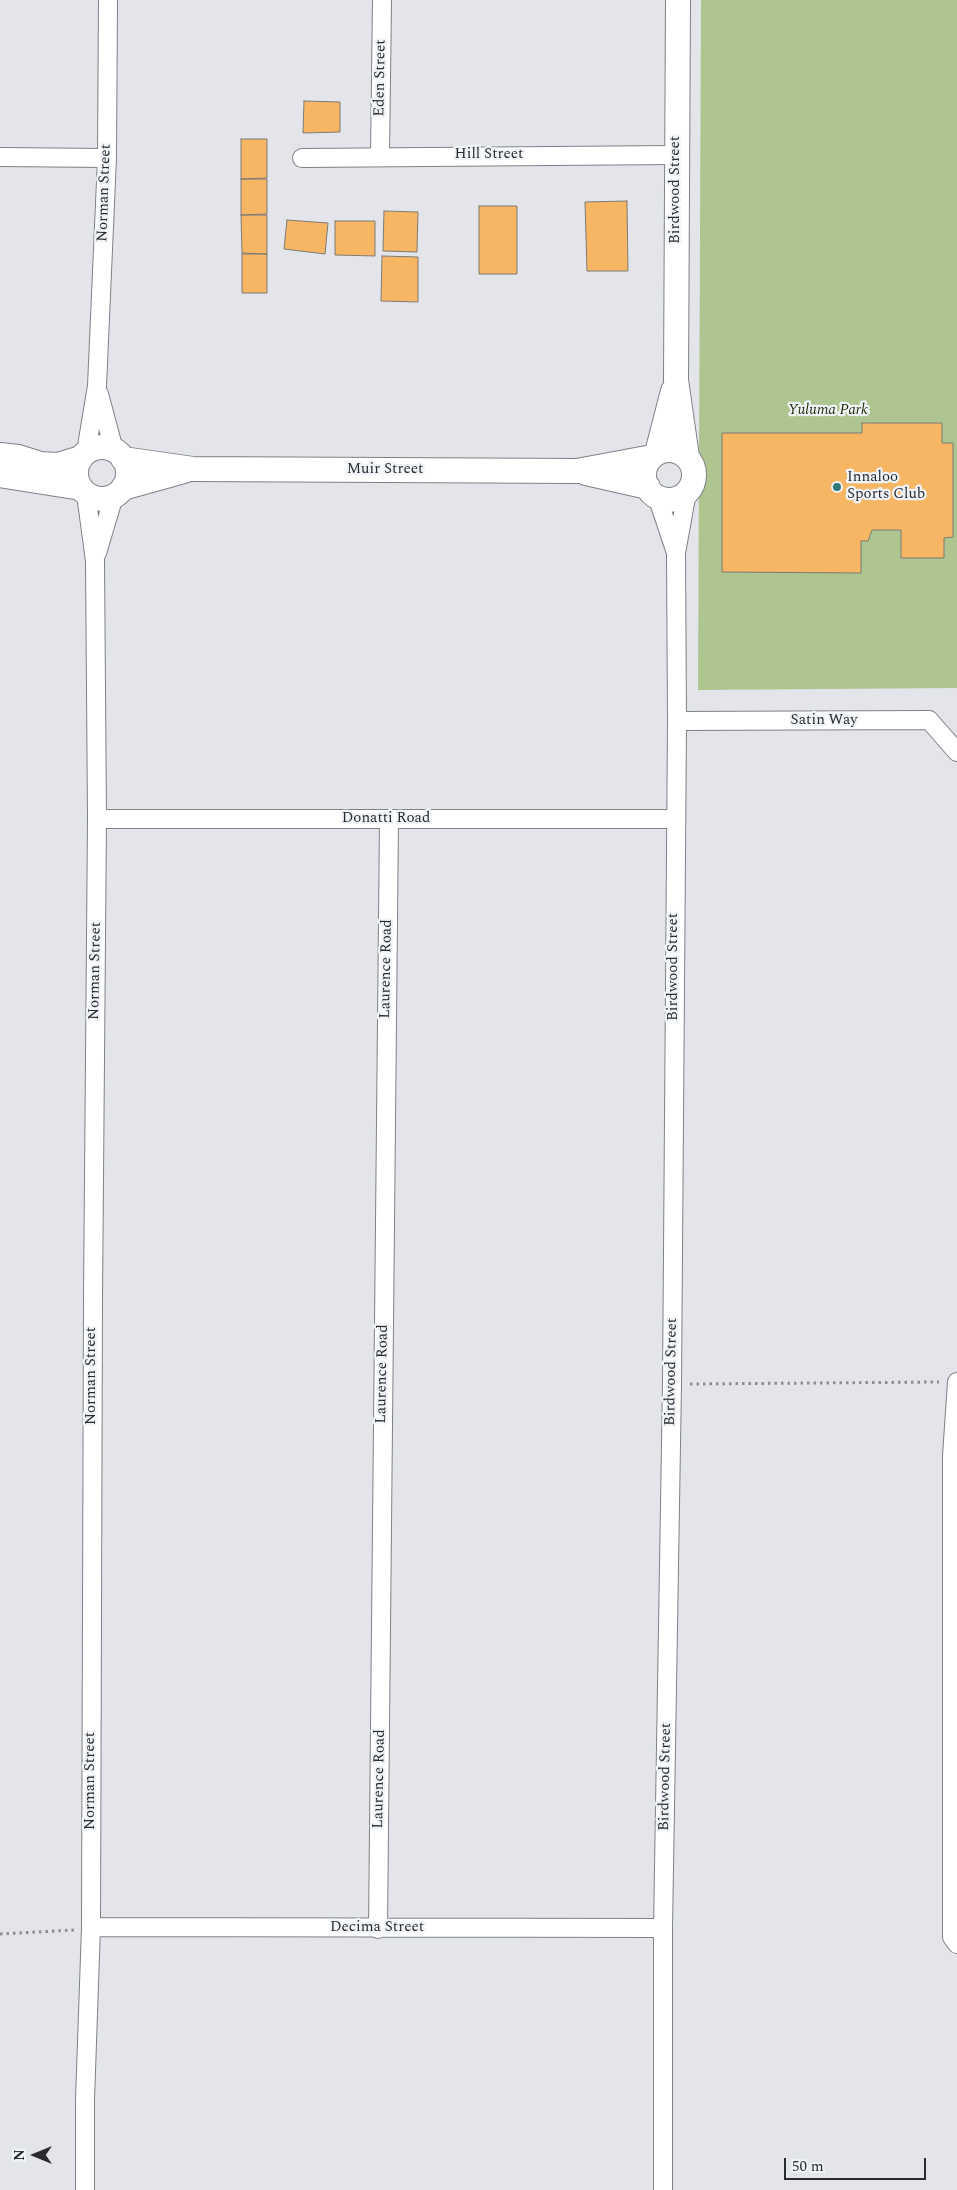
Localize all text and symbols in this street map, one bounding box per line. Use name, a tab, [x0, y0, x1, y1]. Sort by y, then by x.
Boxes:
street label: Eden Street	[371, 39, 391, 117]
street label: Birdwood Street	[667, 136, 685, 244]
street label: Norman Street	[94, 144, 116, 242]
street label: Hill Street	[455, 146, 523, 164]
park label: Yuluma Park	[788, 402, 868, 420]
street label: Muir Street	[347, 461, 423, 479]
place label: Innaloo Sports Club	[847, 469, 925, 504]
marker: Innaloo Sports Club	[831, 481, 843, 493]
street label: Satin Way	[791, 712, 857, 730]
street label: Donatti Road	[342, 810, 430, 828]
street label: Birdwood Street	[665, 913, 683, 1021]
street label: Laurence Road	[377, 919, 397, 1019]
street label: Norman Street	[86, 922, 106, 1020]
street label: Birdwood Street	[662, 1318, 682, 1426]
street label: Laurence Road	[373, 1324, 393, 1424]
street label: Norman Street	[83, 1327, 101, 1425]
street label: Birdwood Street	[656, 1723, 676, 1831]
street label: Laurence Road	[370, 1729, 390, 1829]
street label: Norman Street	[82, 1732, 100, 1830]
street label: Decima Street	[330, 1919, 424, 1937]
north arrow	[10, 2130, 60, 2180]
scale bar	[787, 2148, 930, 2180]
text: N	[9, 2149, 30, 2161]
text: 50 m	[792, 2155, 824, 2178]

